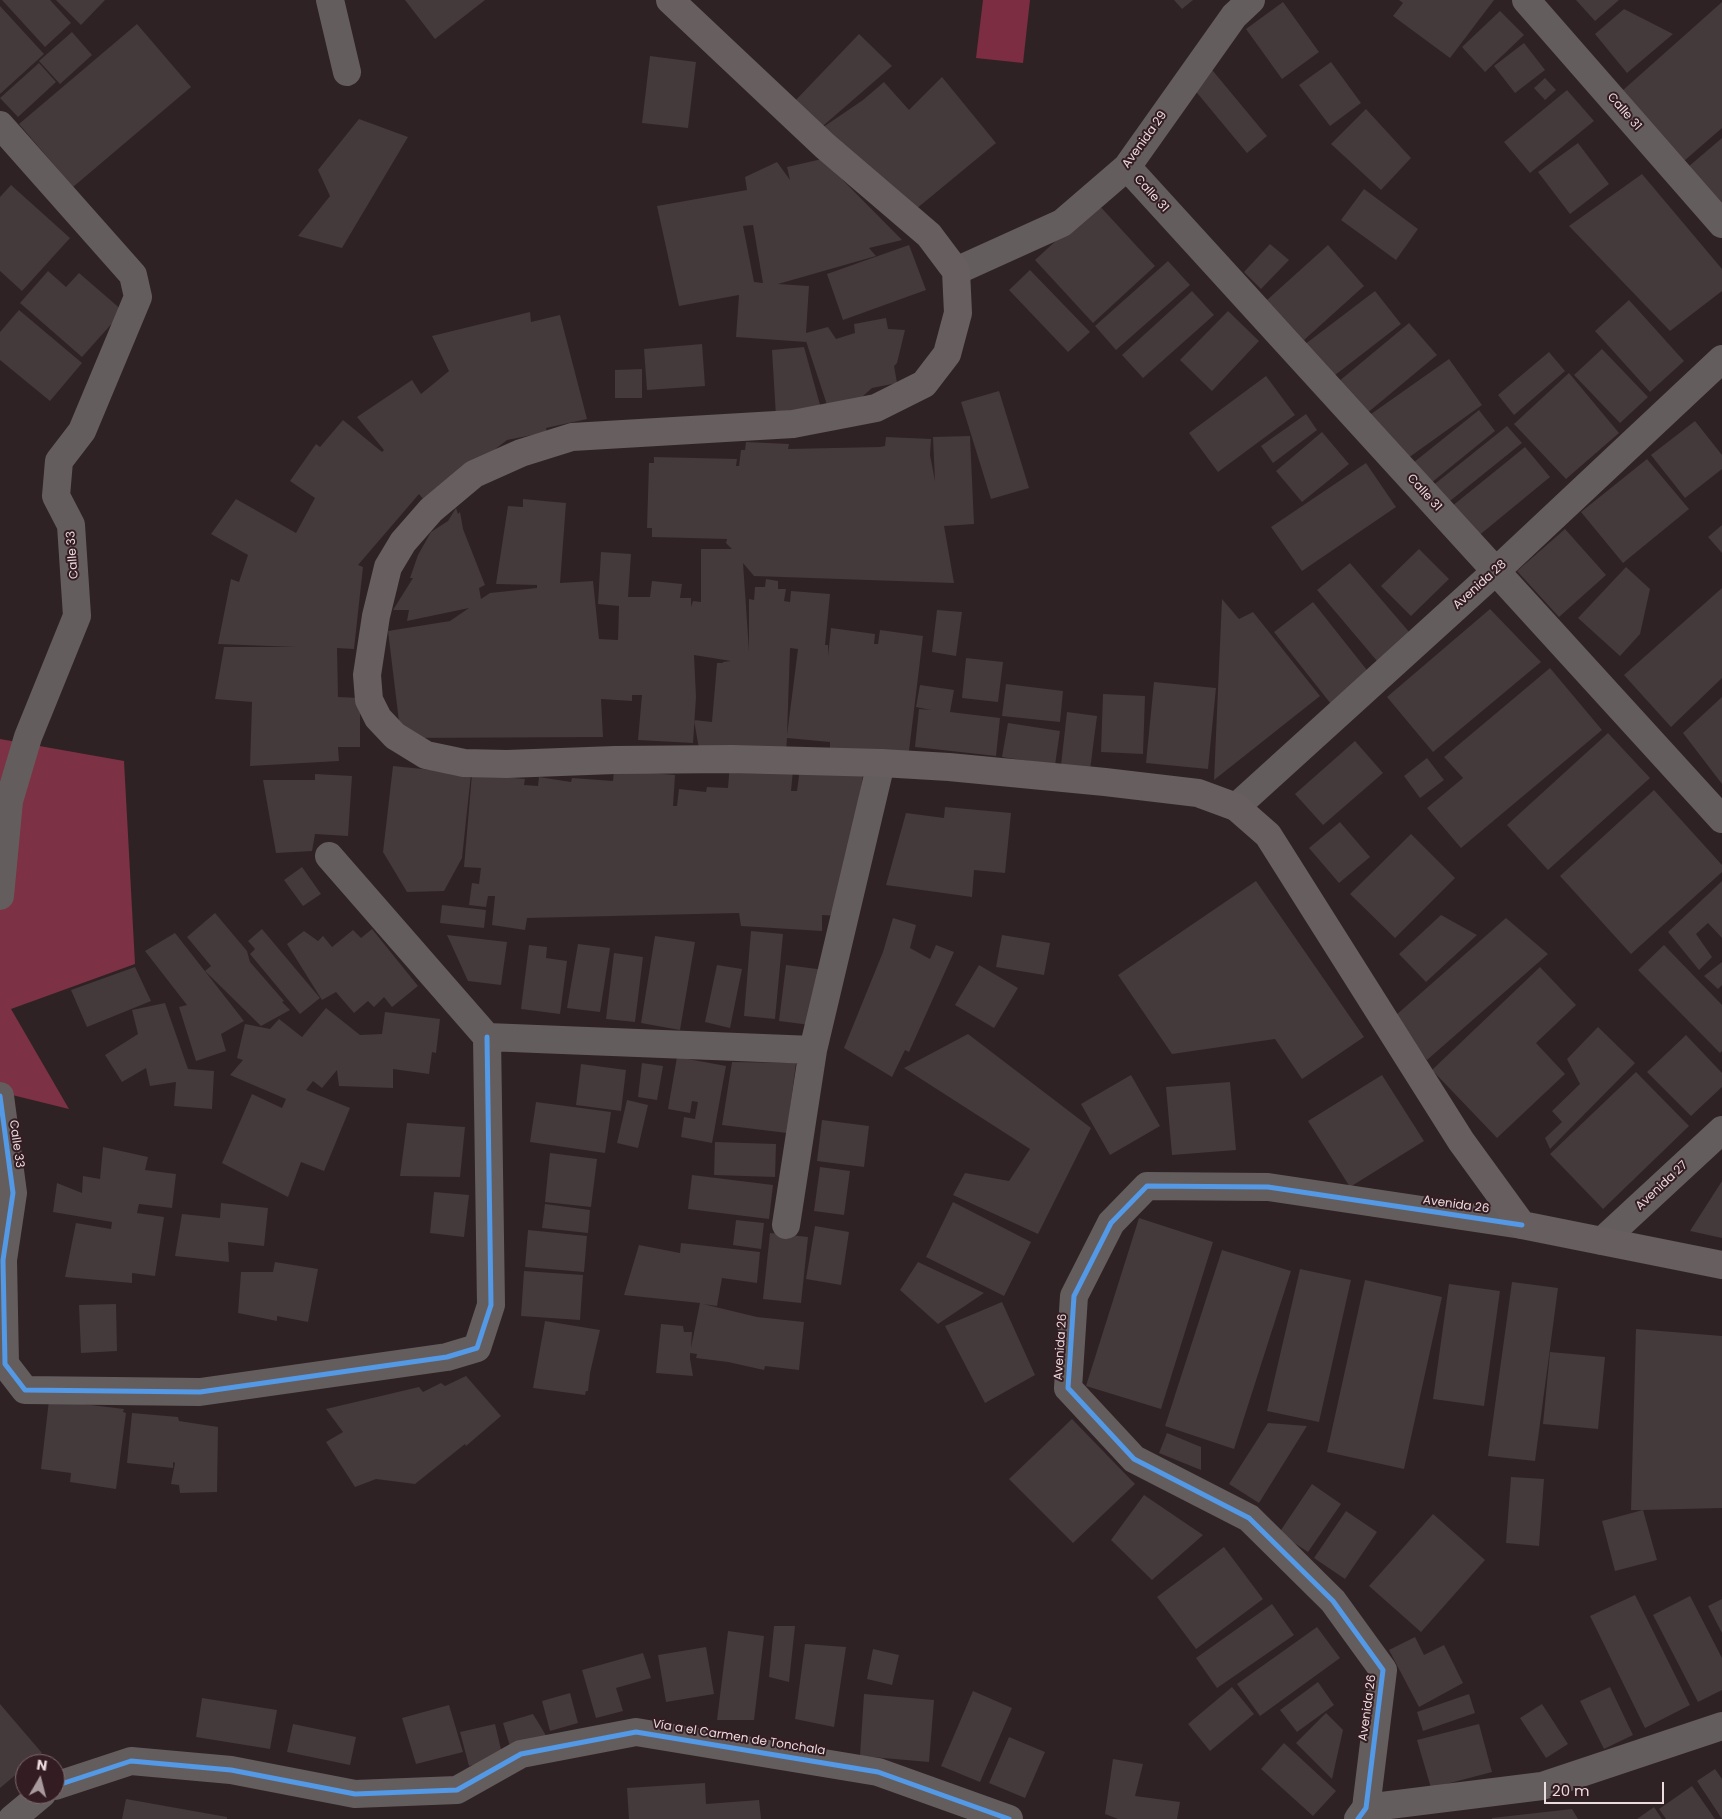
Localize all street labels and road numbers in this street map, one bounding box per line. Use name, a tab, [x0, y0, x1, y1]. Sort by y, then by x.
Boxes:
street label: Calle 31	[1604, 90, 1644, 134]
street label: Avenida 29	[1120, 109, 1170, 171]
street label: Calle 31	[1131, 173, 1171, 215]
street label: Calle 31	[1404, 472, 1444, 514]
street label: Calle 33	[64, 531, 82, 579]
street label: Avenida 28	[1450, 557, 1510, 613]
street label: Calle 33	[6, 1119, 26, 1169]
street label: Avenida 27	[1633, 1158, 1691, 1214]
street label: Avenida 26	[1422, 1193, 1490, 1217]
street label: Avenida 26	[1051, 1313, 1071, 1381]
street label: Avenida 26	[1356, 1674, 1380, 1742]
street label: Vía a el Carmen de Tonchala	[652, 1717, 826, 1759]

